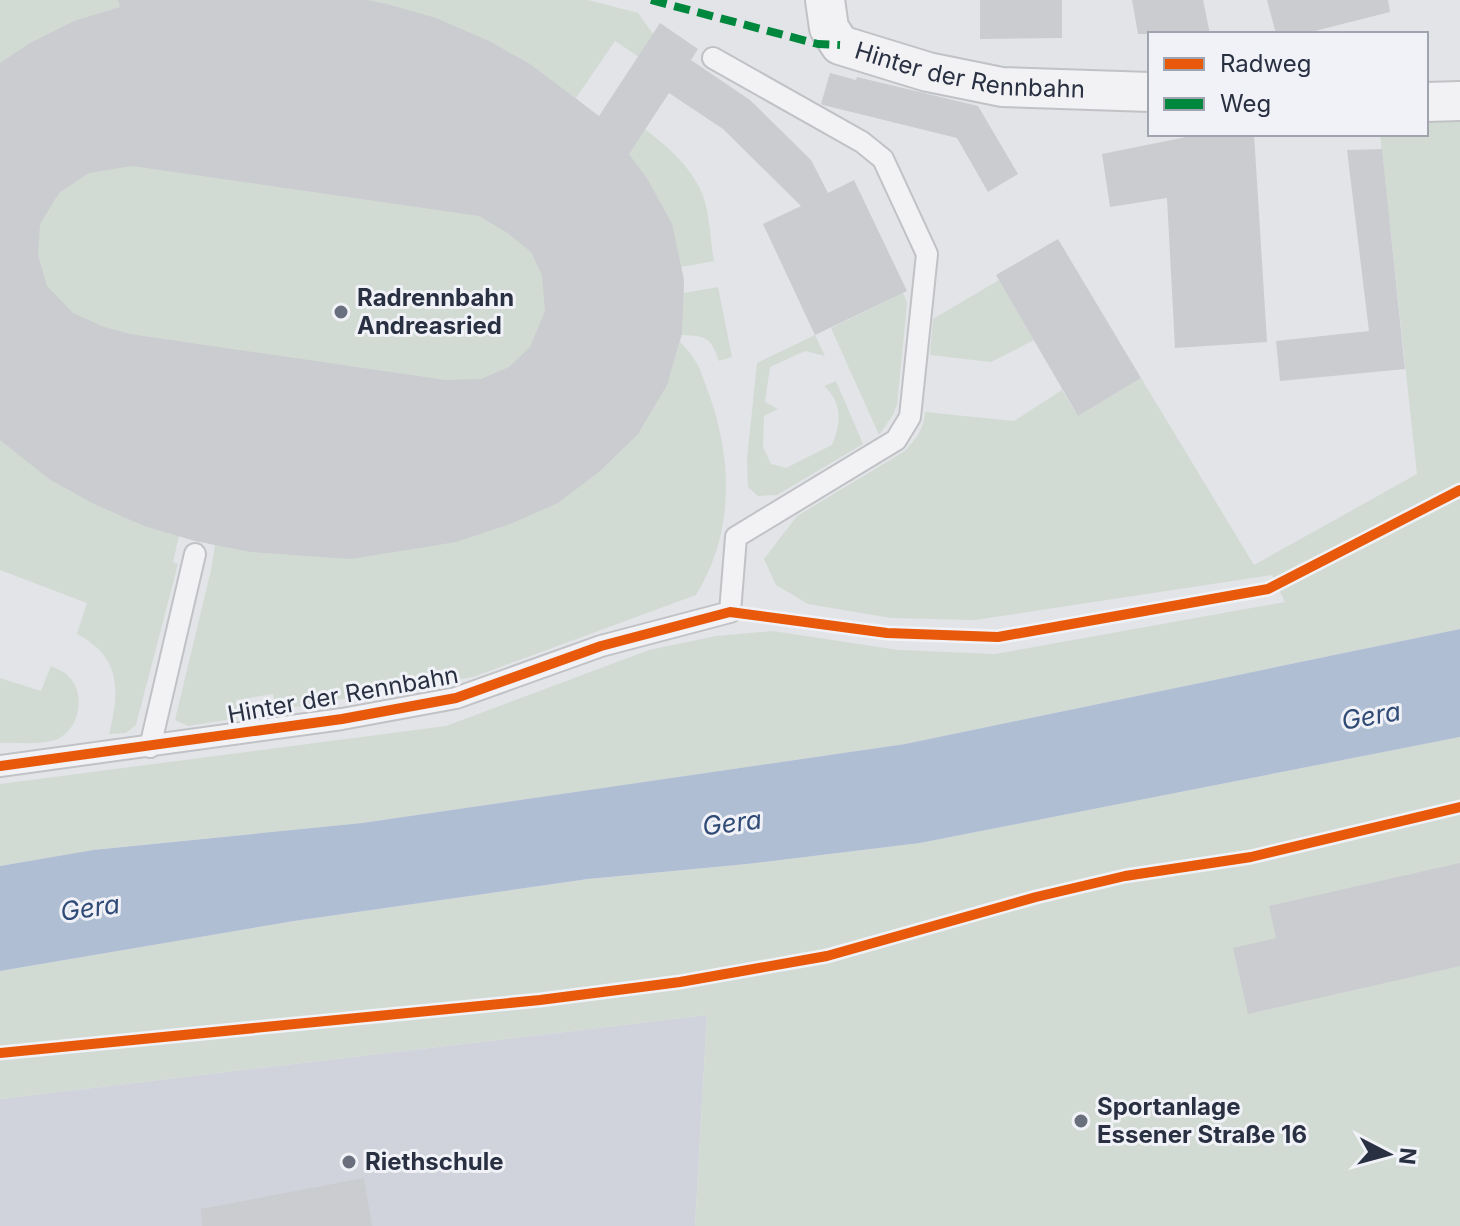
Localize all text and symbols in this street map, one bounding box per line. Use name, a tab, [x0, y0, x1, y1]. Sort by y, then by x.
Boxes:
legend	[1148, 32, 1428, 136]
street label: Hinter der Rennbahn	[852, 35, 1085, 104]
text: Radweg	[1220, 49, 1311, 78]
text: Weg	[1220, 89, 1271, 118]
place label: Radrennbahn Andreasried	[357, 283, 514, 340]
marker: Radrennbahn Andreasried	[332, 303, 350, 321]
street label: Hinter der Rennbahn	[225, 660, 461, 729]
water label: Gera	[1339, 695, 1403, 736]
water label: Gera	[700, 803, 763, 842]
water label: Gera	[58, 888, 122, 927]
place label: Sportanlage Essener Straße 16	[1097, 1092, 1307, 1149]
marker: Sportanlage Essener Straße 16	[1072, 1112, 1090, 1130]
north arrow	[1348, 1114, 1428, 1194]
text: N	[1394, 1146, 1422, 1166]
place label: Riethschule	[365, 1147, 504, 1176]
marker: Riethschule	[340, 1153, 358, 1171]

